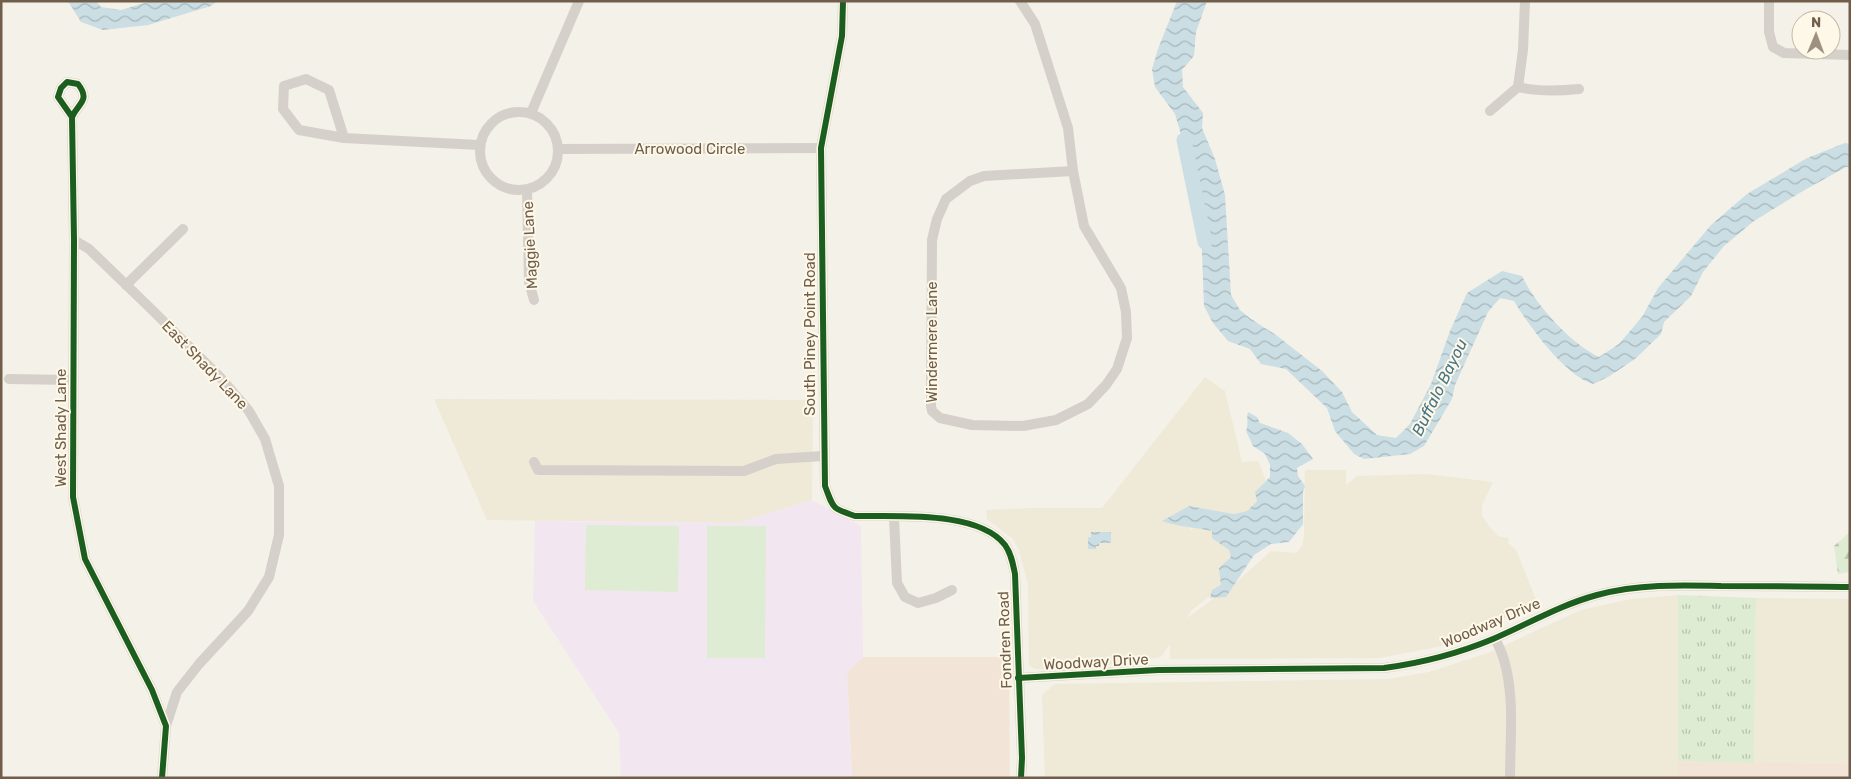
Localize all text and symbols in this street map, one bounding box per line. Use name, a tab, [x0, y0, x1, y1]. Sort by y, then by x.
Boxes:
north arrow	[1791, 10, 1841, 60]
text: N	[1811, 14, 1821, 31]
street label: Arrowood Circle	[635, 140, 745, 158]
street label: Maggie Lane	[519, 201, 541, 289]
street label: South Piney Point Road	[801, 252, 819, 416]
street label: Windermere Lane	[923, 281, 941, 403]
street label: East Shady Lane	[158, 317, 252, 413]
water label: Buffalo Bayou	[1408, 335, 1471, 439]
street label: West Shady Lane	[52, 369, 70, 487]
street label: Fondren Road	[994, 591, 1016, 689]
street label: Woodway Drive	[1439, 594, 1543, 652]
street label: Woodway Drive	[1043, 650, 1149, 674]

